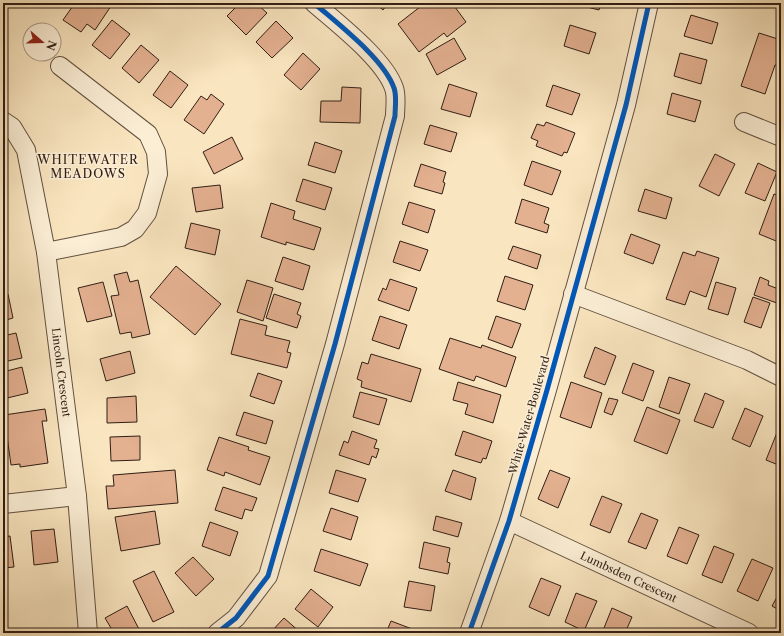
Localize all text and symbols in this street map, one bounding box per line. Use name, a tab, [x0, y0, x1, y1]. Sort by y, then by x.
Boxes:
north arrow	[22, 22, 62, 62]
text: N	[43, 39, 60, 53]
district label: WHITEWATER MEADOWS	[36, 152, 139, 181]
street label: Lincoln Crescent	[49, 327, 74, 418]
street label: White Water Boulevard	[505, 354, 553, 477]
street label: Lumbsden Crescent	[578, 548, 679, 605]

